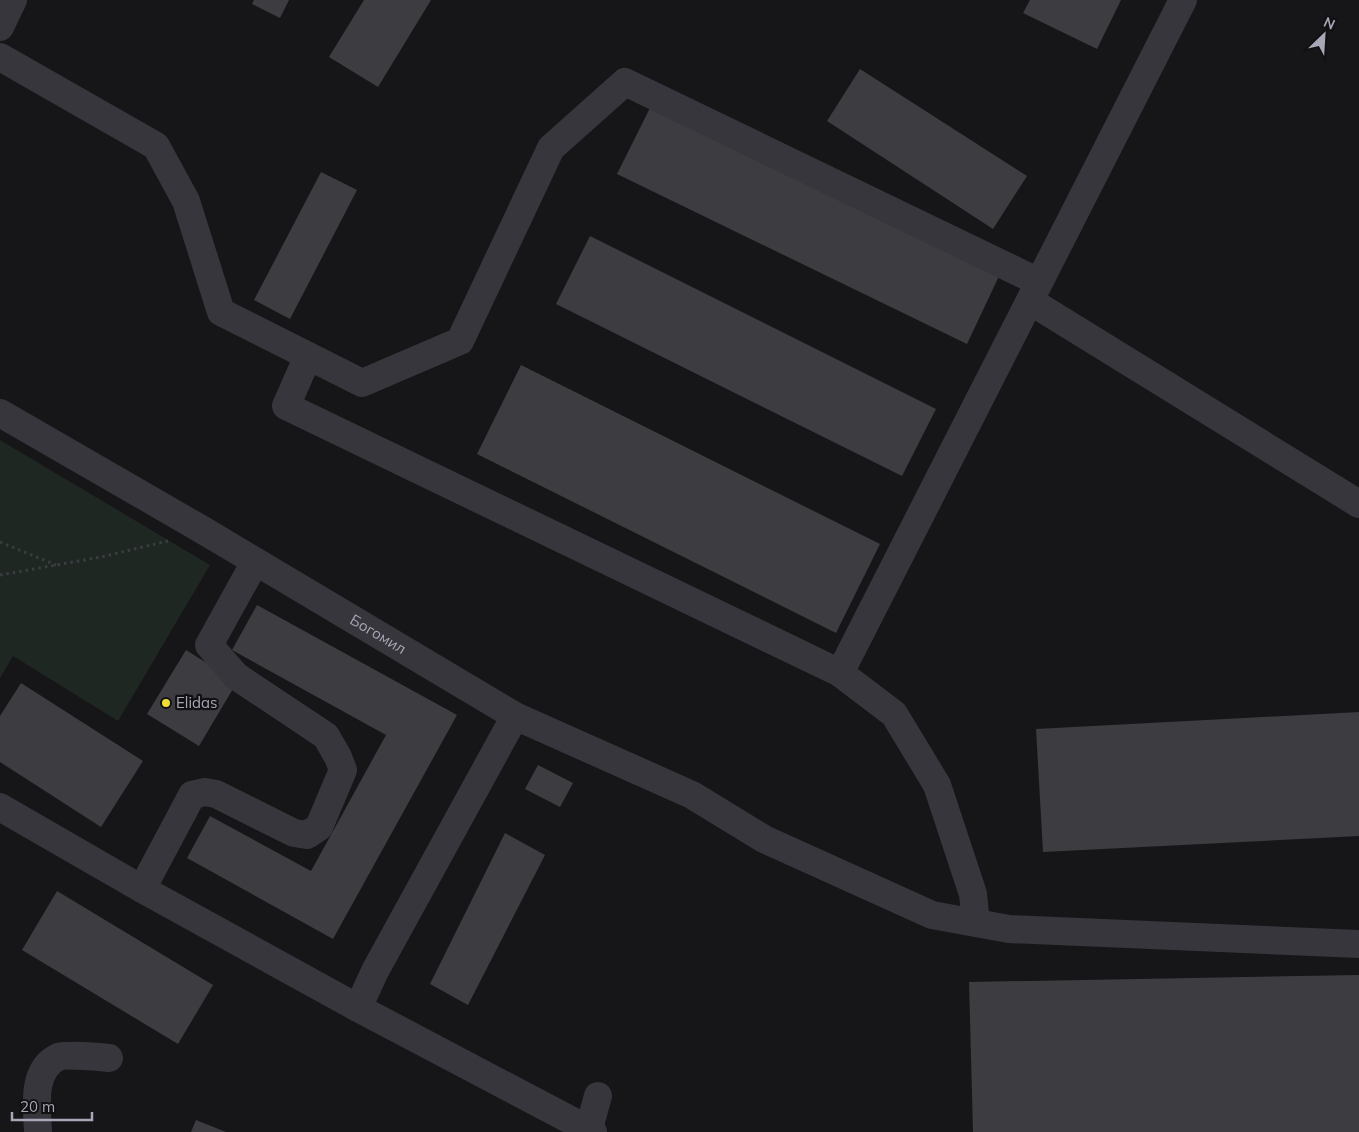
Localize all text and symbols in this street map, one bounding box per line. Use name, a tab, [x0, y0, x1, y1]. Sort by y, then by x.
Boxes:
north arrow	[1299, 10, 1349, 60]
text: N	[1321, 13, 1338, 34]
street label: Богомил	[347, 610, 410, 658]
place label: Elidas	[176, 693, 217, 712]
marker: Elidas	[160, 697, 172, 709]
scale bar	[12, 1090, 92, 1122]
text: 20 m	[20, 1097, 55, 1116]

